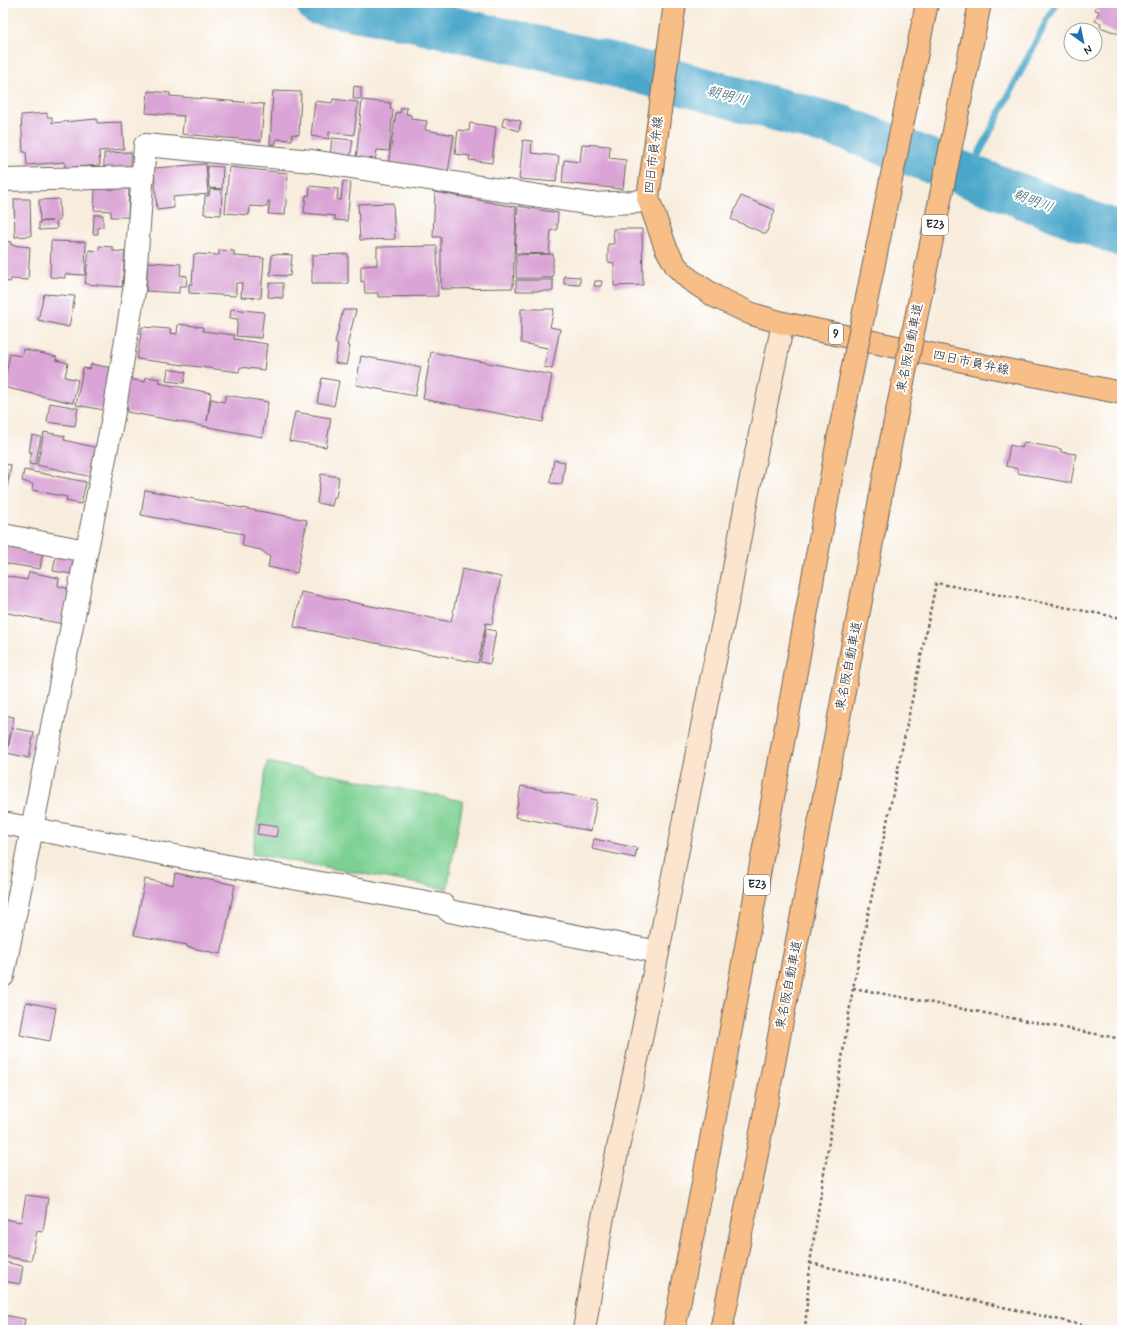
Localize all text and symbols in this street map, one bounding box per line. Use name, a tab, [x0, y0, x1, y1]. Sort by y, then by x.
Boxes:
north arrow	[1063, 22, 1103, 62]
text: N	[1081, 42, 1095, 57]
water label: 朝明川	[704, 82, 750, 110]
street label: 四日市員弁線	[641, 114, 667, 195]
water label: 朝明川	[1010, 185, 1056, 217]
road number: E23	[922, 215, 948, 235]
street label: 東名阪自動車道	[893, 302, 927, 394]
road number: 9	[829, 324, 843, 344]
street label: 四日市員弁線	[931, 347, 1012, 380]
street label: 東名阪自動車道	[832, 620, 866, 712]
road number: E23	[744, 875, 770, 895]
street label: 東名阪自動車道	[772, 939, 806, 1031]

